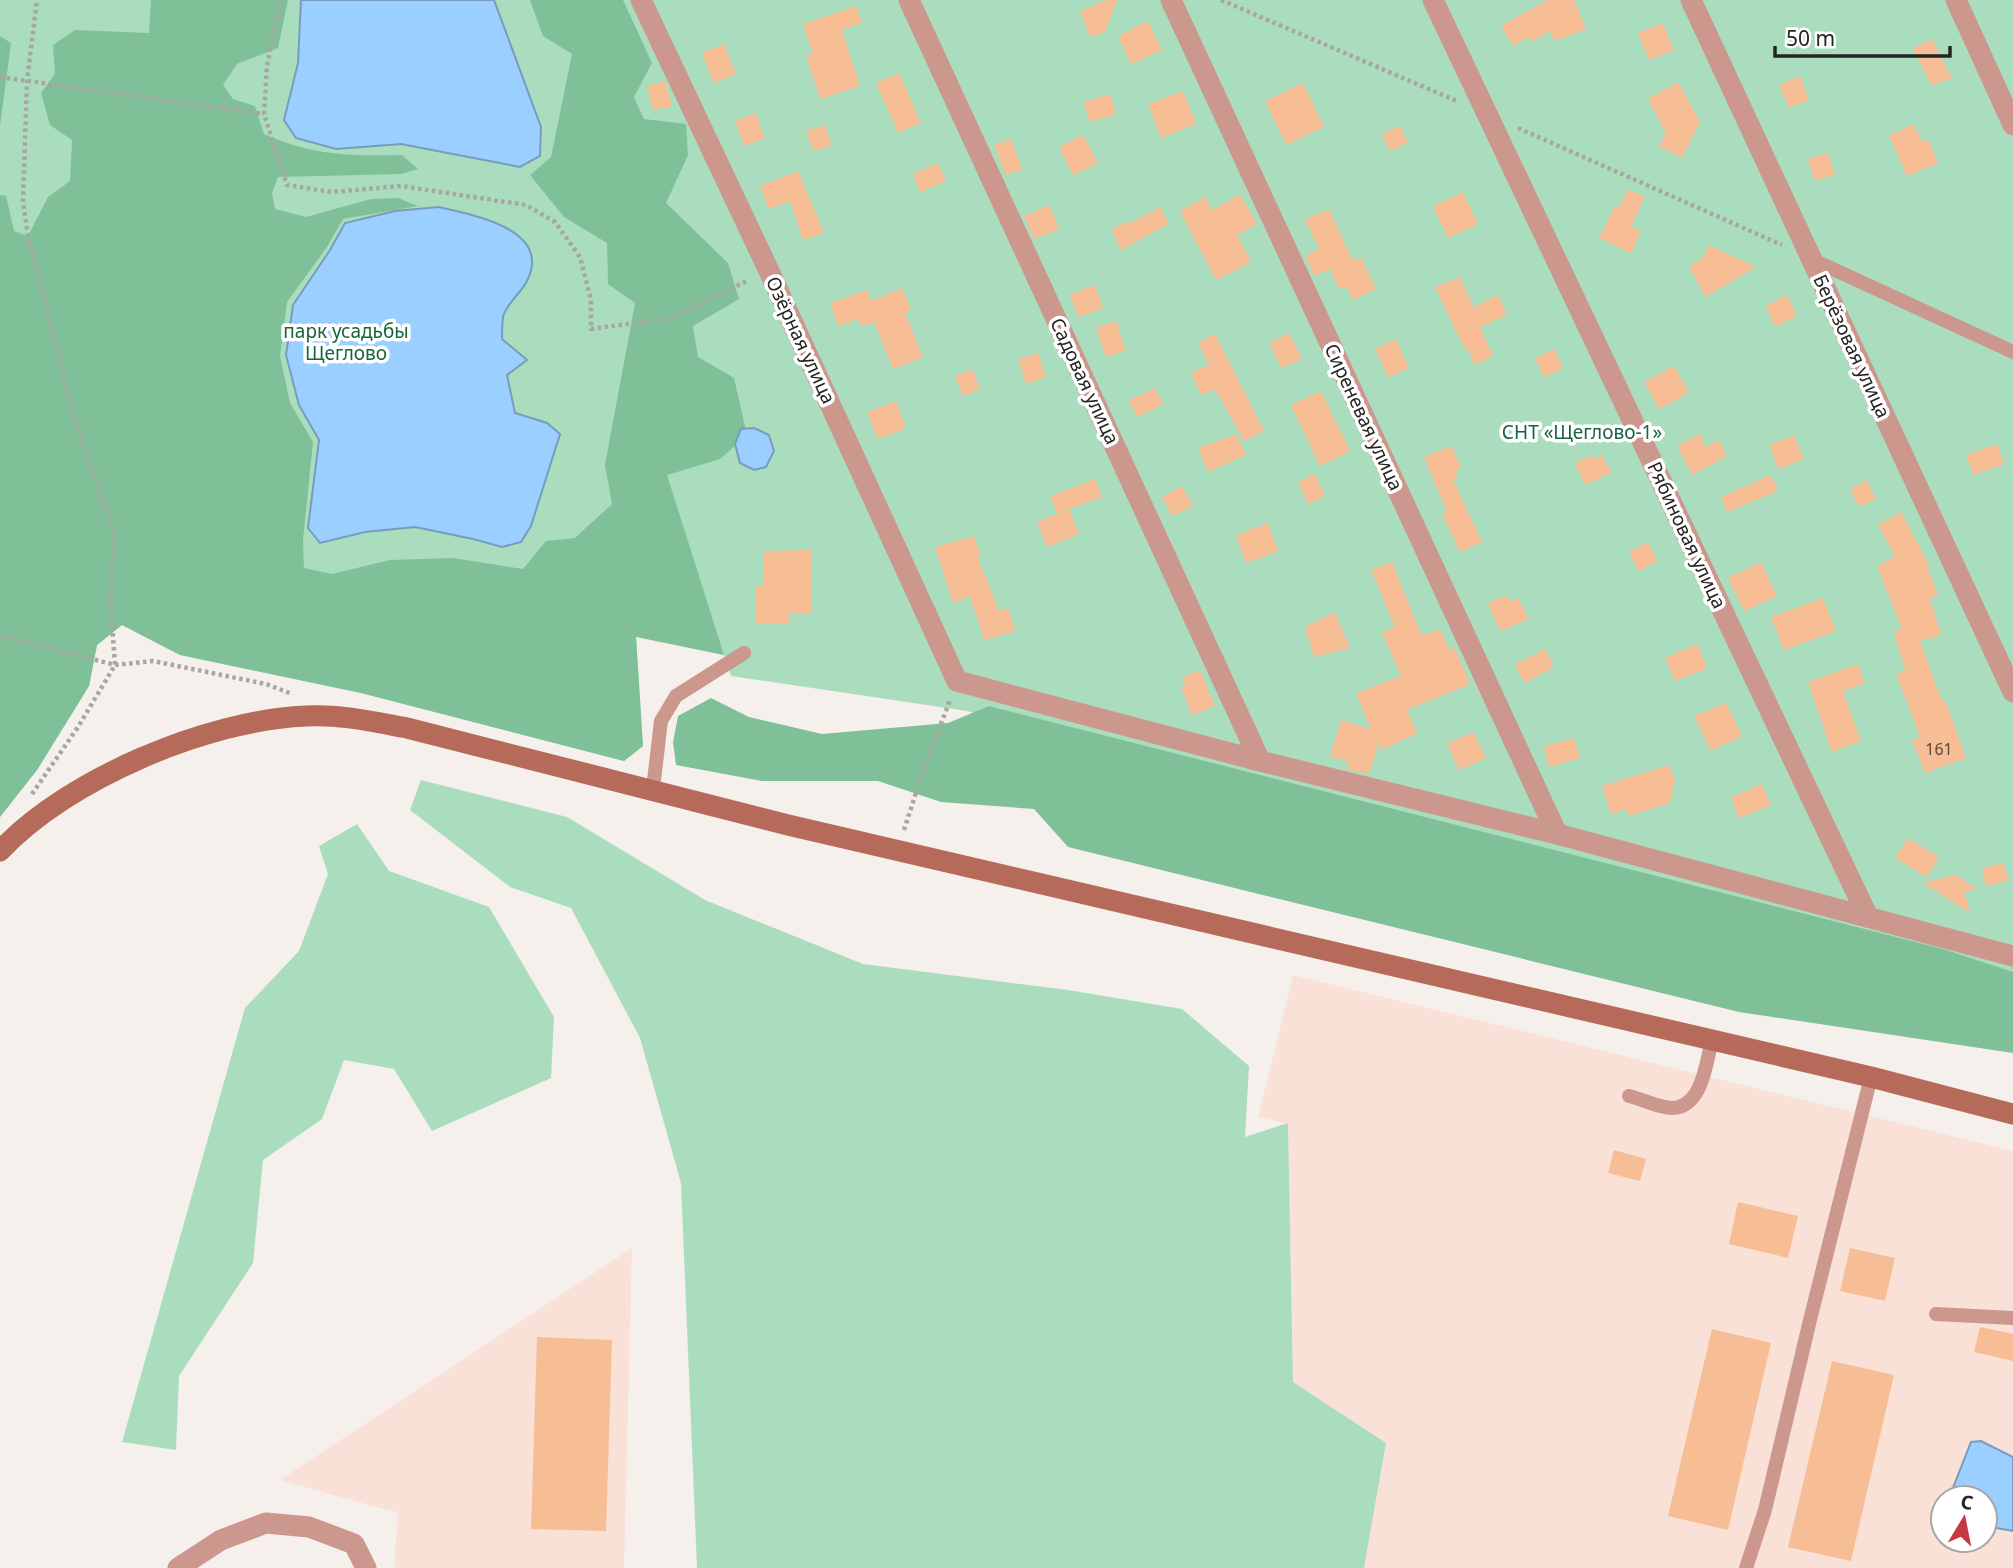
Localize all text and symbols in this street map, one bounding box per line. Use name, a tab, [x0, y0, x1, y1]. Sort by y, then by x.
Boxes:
scale bar	[1775, 14, 1950, 58]
text: 50 m	[1786, 24, 1835, 52]
street label: Берёзовая улица	[1807, 270, 1897, 422]
street label: Озёрная улица	[760, 272, 842, 408]
street label: Садовая улица	[1044, 314, 1126, 448]
park label: парк усадьбы Щеглово	[283, 318, 409, 366]
street label: Сиреневая улица	[1319, 339, 1409, 495]
park label: СНТ «Щеглово-1»	[1502, 419, 1662, 445]
street label: Рябиновая улица	[1642, 457, 1732, 613]
house number: 161	[1925, 738, 1953, 760]
north arrow	[1929, 1484, 1999, 1554]
text: С	[1959, 1488, 1975, 1516]

